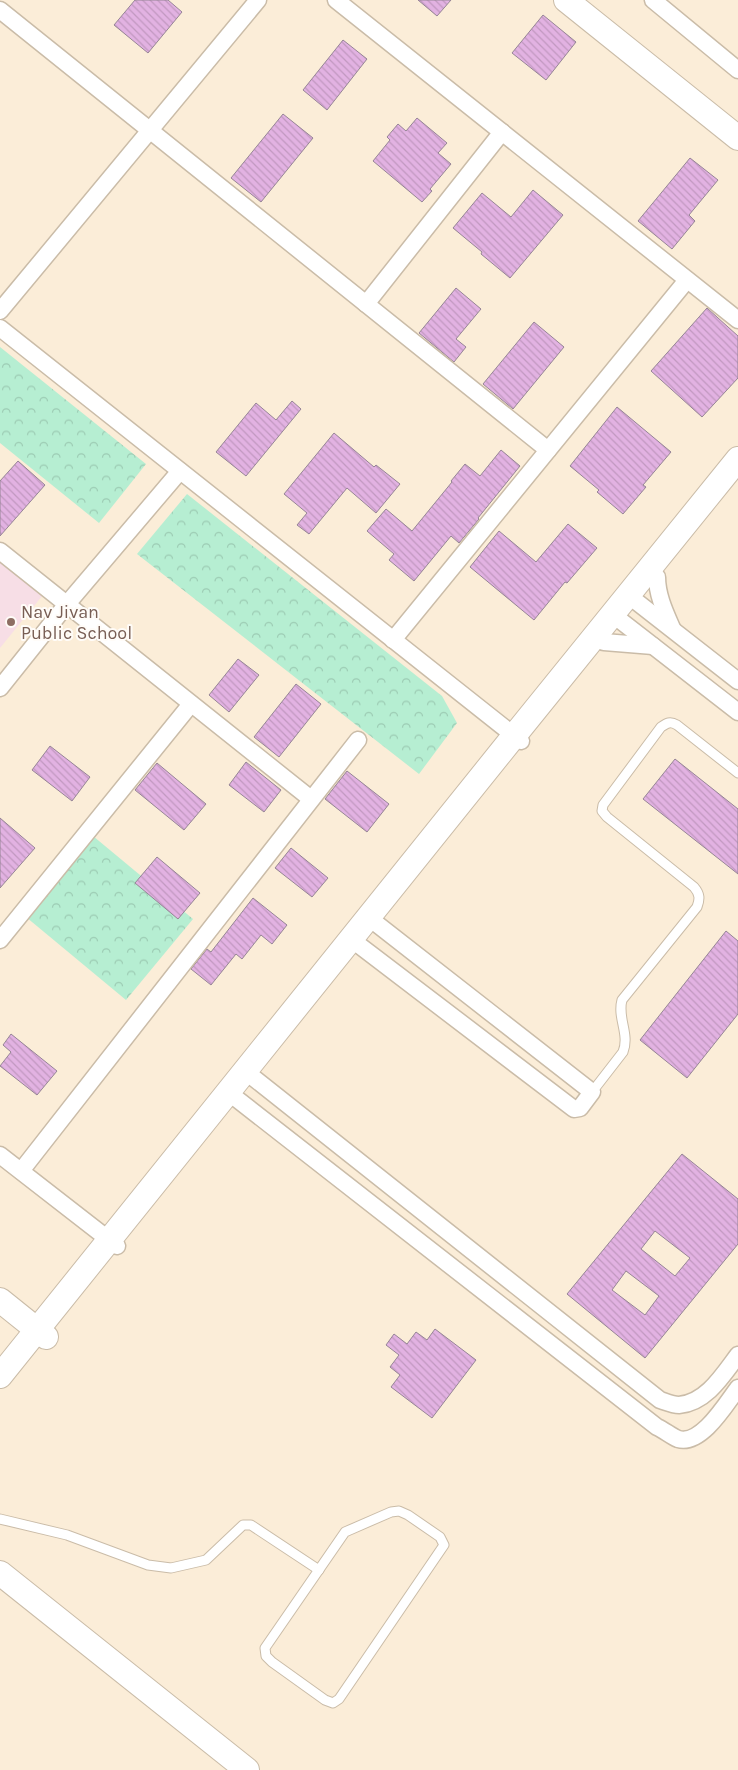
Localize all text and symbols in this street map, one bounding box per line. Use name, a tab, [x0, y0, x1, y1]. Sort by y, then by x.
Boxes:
place label: Nav Jivan Public School	[21, 601, 132, 644]
marker: Nav Jivan Public School	[5, 616, 17, 628]

